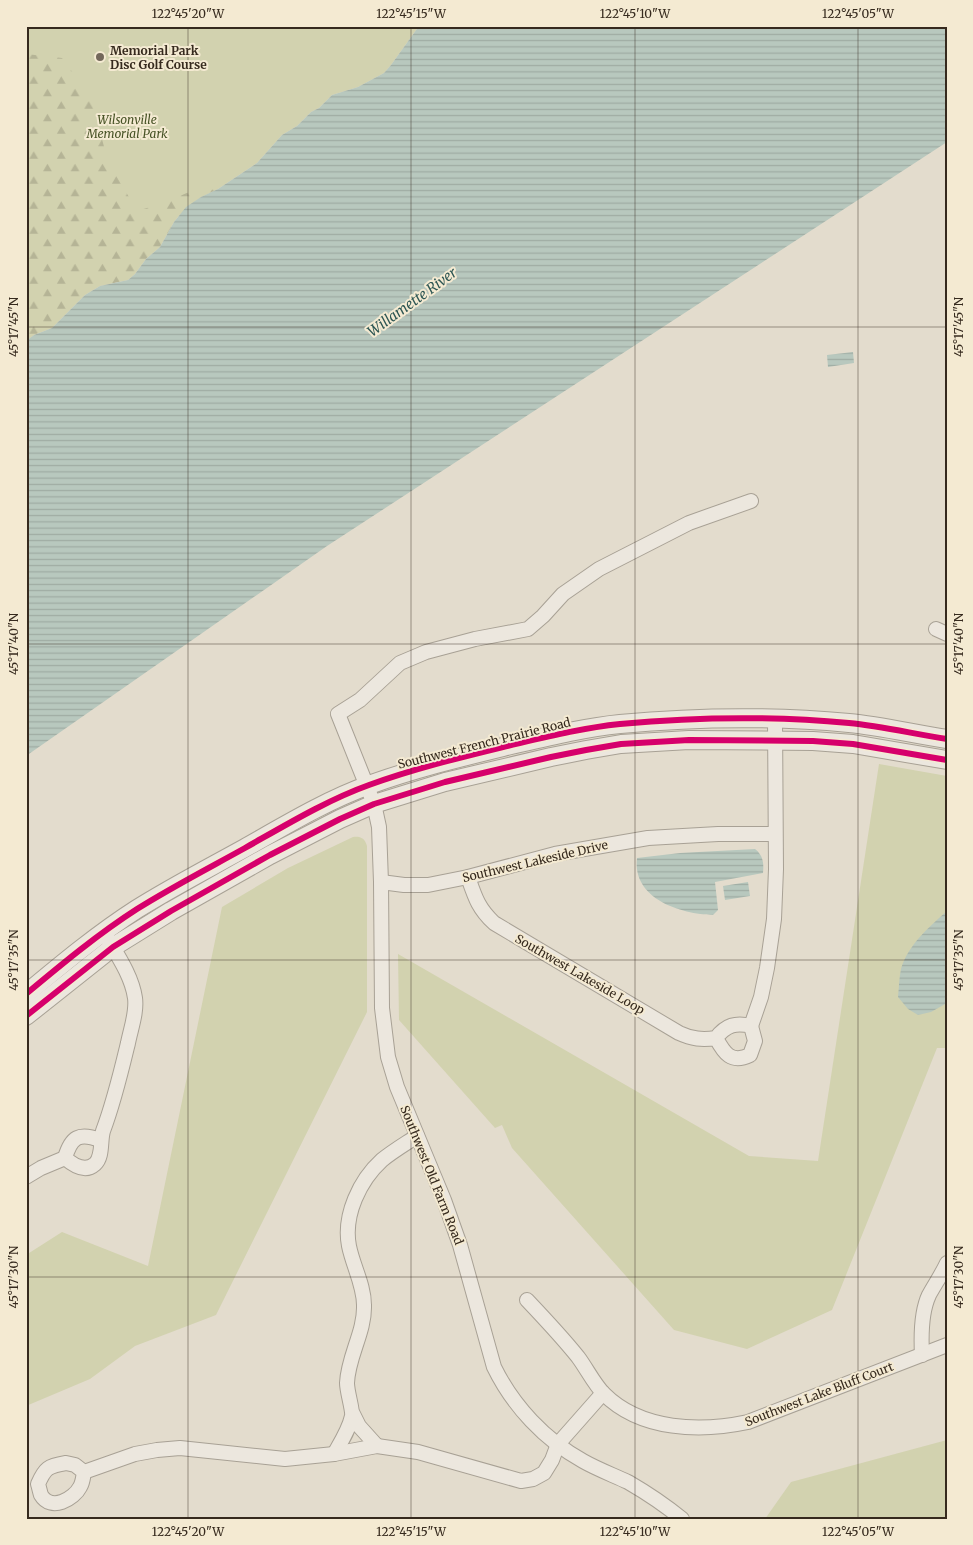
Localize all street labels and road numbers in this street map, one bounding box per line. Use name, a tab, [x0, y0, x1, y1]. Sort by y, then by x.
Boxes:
street label: Southwest French Prairie Road	[396, 714, 572, 772]
street label: Southwest Lakeside Drive	[461, 837, 609, 885]
street label: Southwest Lakeside Loop	[513, 931, 647, 1017]
street label: Southwest Old Farm Road	[397, 1103, 467, 1247]
street label: Southwest Lake Bluff Court	[743, 1359, 896, 1429]

